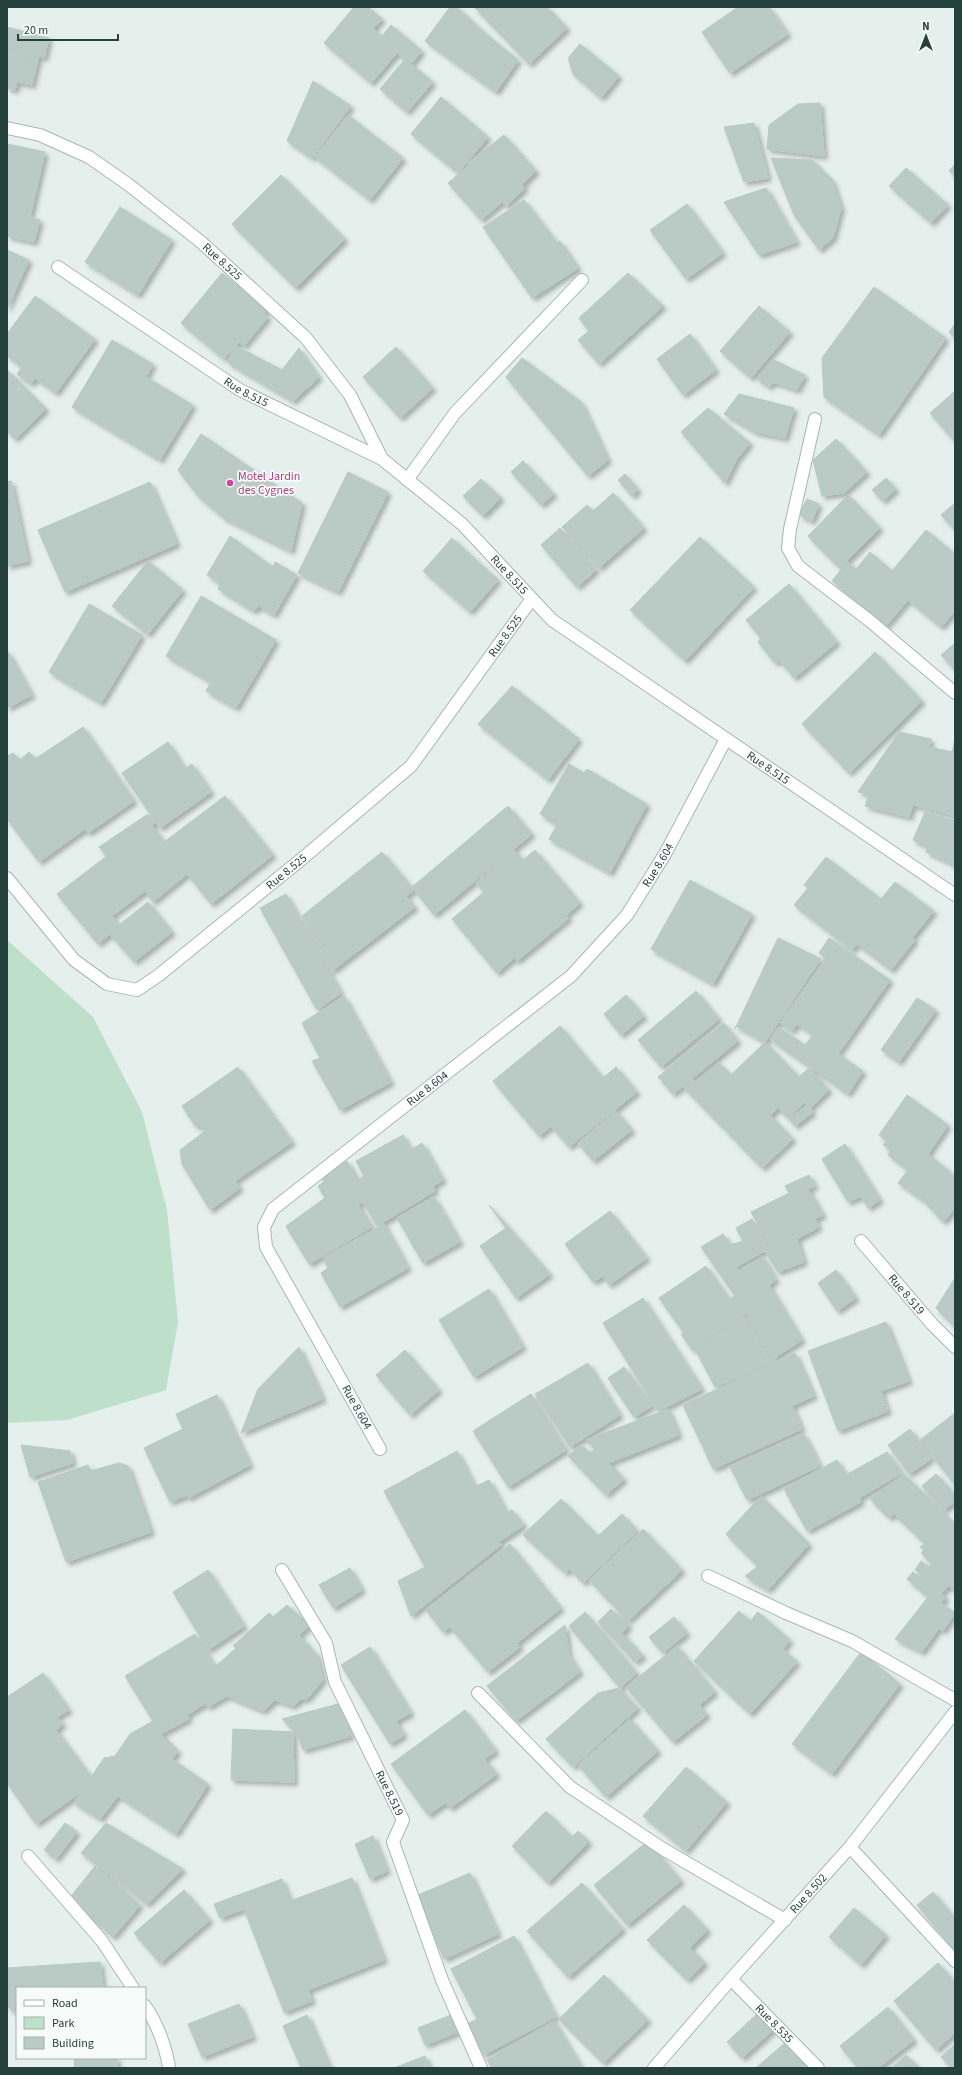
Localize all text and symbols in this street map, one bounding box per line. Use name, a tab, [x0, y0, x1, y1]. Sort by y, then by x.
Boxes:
scale bar	[18, 16, 118, 42]
north arrow	[906, 16, 946, 56]
text: N	[922, 19, 930, 34]
text: 20 m	[24, 22, 48, 39]
street label: Rue 8.525	[198, 239, 246, 285]
street label: Rue 8.515	[220, 373, 271, 411]
place label: Motel Jardin des Cygnes	[238, 468, 300, 499]
marker: Motel Jardin des Cygnes	[225, 478, 235, 488]
street label: Rue 8.515	[486, 551, 532, 599]
street label: Rue 8.525	[484, 611, 527, 661]
street label: Rue 8.515	[743, 747, 793, 789]
street label: Rue 8.604	[638, 840, 678, 891]
street label: Rue 8.525	[262, 850, 311, 894]
street label: Rue 8.604	[403, 1067, 452, 1110]
street label: Rue 8.519	[884, 1271, 928, 1319]
street label: Rue 8.604	[337, 1382, 376, 1433]
street label: Rue 8.519	[371, 1768, 408, 1819]
street label: Rue 8.502	[786, 1870, 831, 1917]
legend	[16, 1987, 146, 2059]
text: Road	[52, 1995, 78, 2012]
street label: Rue 8.535	[751, 2000, 797, 2047]
text: Park	[52, 2015, 74, 2032]
text: Building	[52, 2035, 94, 2052]

